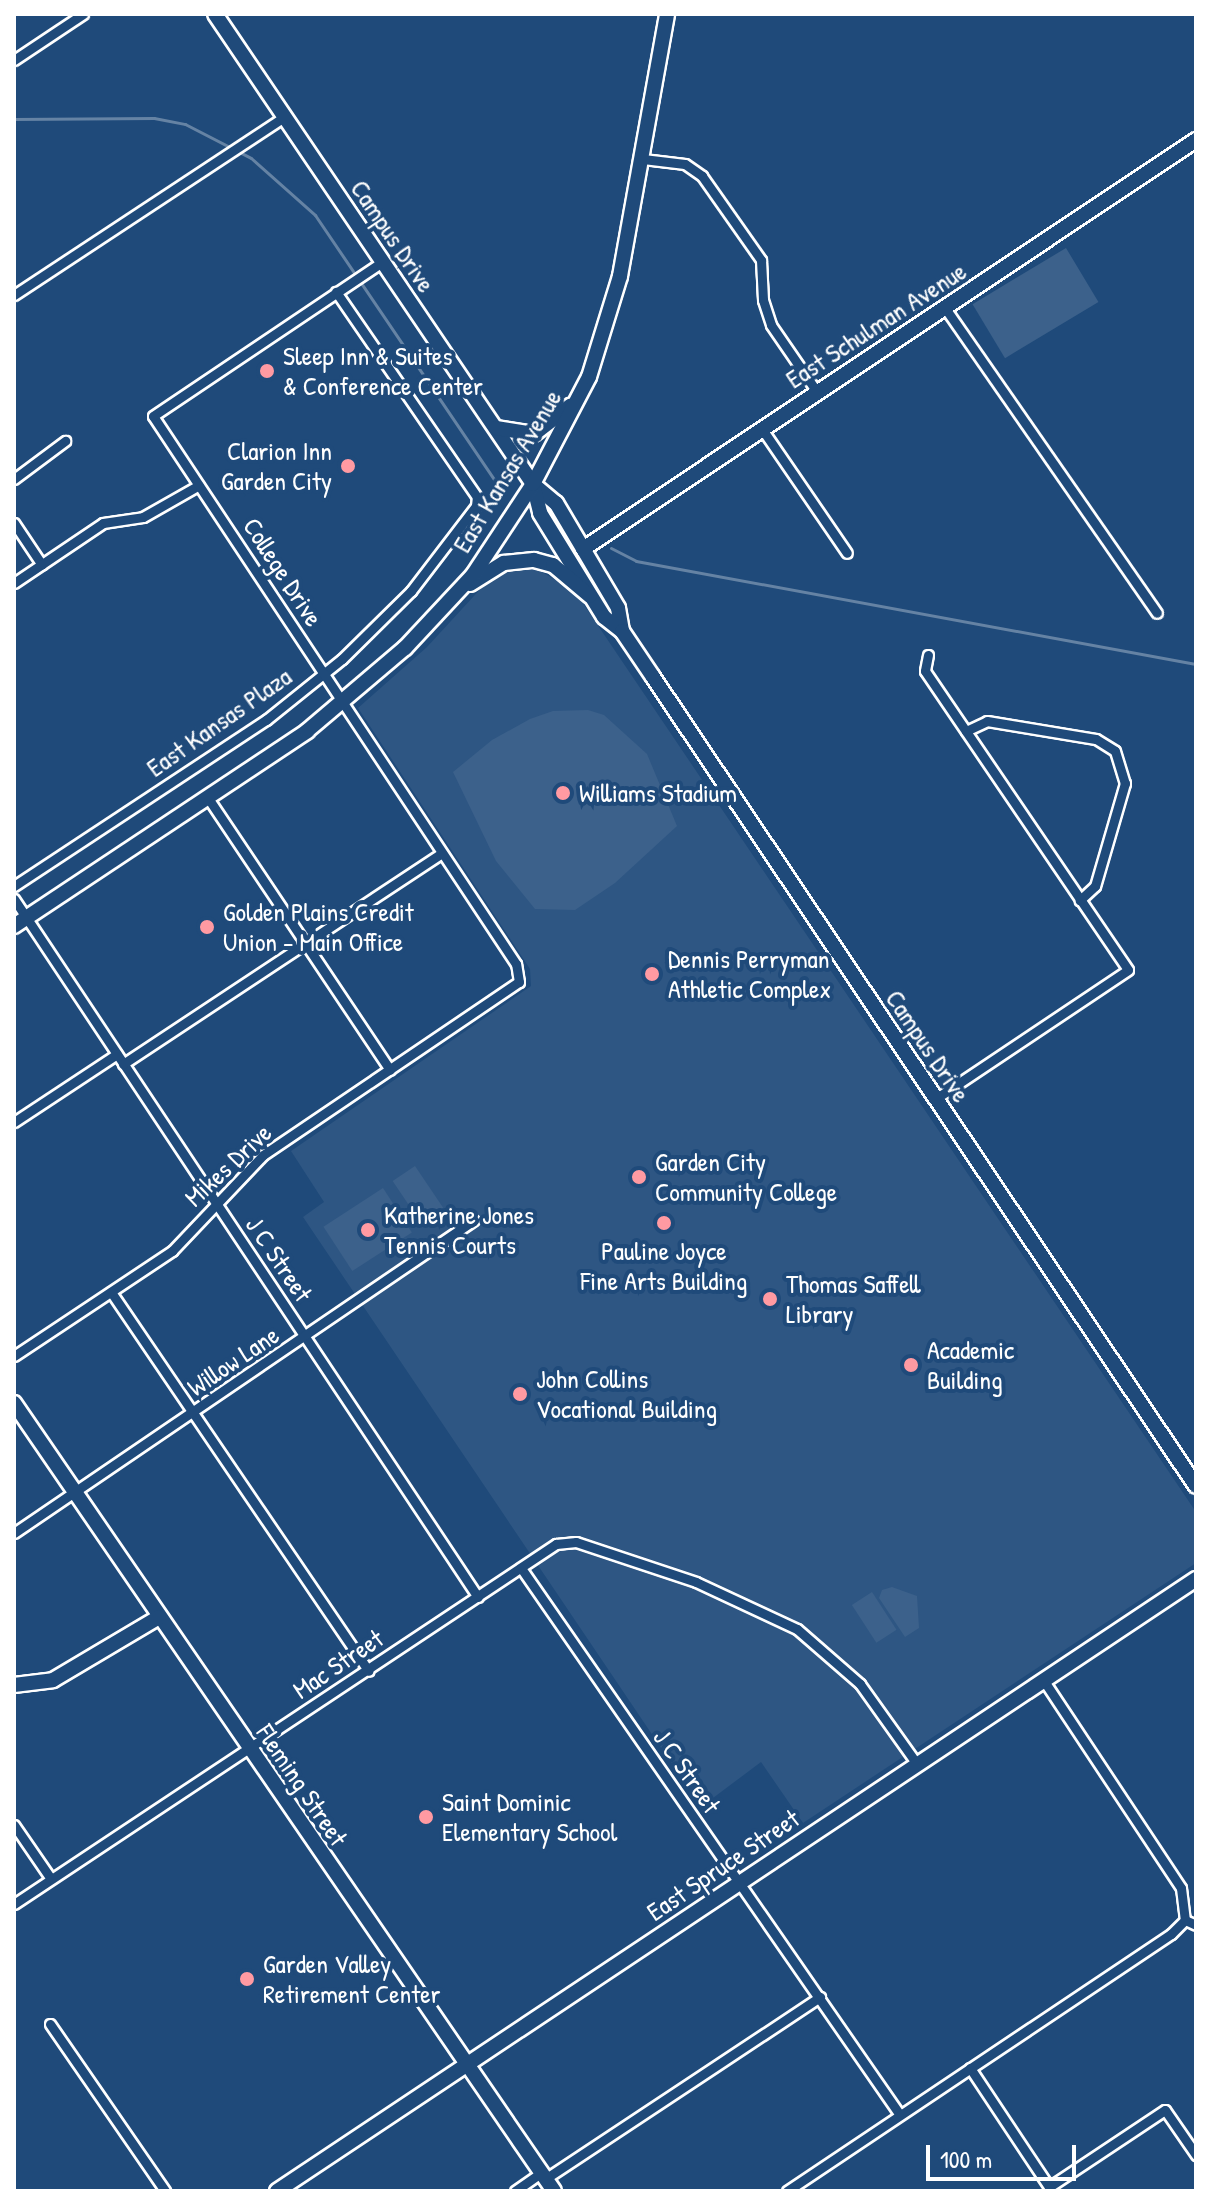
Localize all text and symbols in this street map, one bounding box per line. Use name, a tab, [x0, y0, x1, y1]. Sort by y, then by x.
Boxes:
street label: Campus Drive	[344, 174, 442, 298]
street label: East Schulman Avenue	[780, 255, 972, 395]
place label: Sleep Inn & Suites & Conference Center	[283, 340, 483, 402]
marker: Sleep Inn & Suites & Conference Center	[258, 362, 276, 380]
street label: East Kansas Avenue	[446, 384, 568, 558]
place label: Clarion Inn Garden City	[221, 435, 332, 496]
marker: Clarion Inn Garden City	[339, 457, 357, 475]
street label: College Drive	[236, 512, 330, 632]
street label: East Kansas Plaza	[141, 661, 297, 783]
place label: Williams Stadium	[579, 777, 737, 809]
marker: Williams Stadium	[554, 784, 572, 802]
place label: Golden Plains Credit Union - Main Office	[223, 896, 414, 958]
marker: Golden Plains Credit Union - Main Office	[198, 918, 216, 936]
place label: Dennis Perryman Athletic Complex	[668, 943, 831, 1004]
marker: Dennis Perryman Athletic Complex	[643, 965, 661, 983]
street label: Campus Drive	[879, 984, 977, 1108]
street label: Mikes Drive	[178, 1117, 278, 1213]
place label: Garden City Community College	[655, 1146, 837, 1208]
marker: Garden City Community College	[630, 1168, 648, 1186]
place label: Katherine Jones Tennis Courts	[384, 1199, 534, 1260]
street label: J C Street	[239, 1210, 319, 1308]
marker: Pauline Joyce Fine Arts Building	[655, 1214, 673, 1232]
marker: Katherine Jones Tennis Courts	[359, 1221, 377, 1239]
place label: Pauline Joyce Fine Arts Building	[581, 1235, 747, 1296]
place label: Thomas Saffell Library	[786, 1268, 921, 1330]
marker: Thomas Saffell Library	[761, 1290, 779, 1308]
street label: Willow Lane	[181, 1319, 285, 1403]
place label: Academic Building	[927, 1334, 1014, 1396]
marker: Academic Building	[902, 1356, 920, 1374]
place label: John Collins Vocational Building	[536, 1363, 717, 1424]
marker: John Collins Vocational Building	[511, 1385, 529, 1403]
street label: Mac Street	[287, 1622, 389, 1706]
street label: Fleming Street	[250, 1718, 354, 1852]
street label: J C Street	[647, 1723, 727, 1819]
place label: Saint Dominic Elementary School	[442, 1786, 617, 1848]
street label: East Spruce Street	[641, 1803, 805, 1927]
marker: Saint Dominic Elementary School	[417, 1808, 435, 1826]
place label: Garden Valley Retirement Center	[263, 1948, 441, 2010]
marker: Garden Valley Retirement Center	[238, 1970, 256, 1988]
scale bar	[930, 2129, 1080, 2179]
text: 100 m	[940, 2143, 992, 2175]

